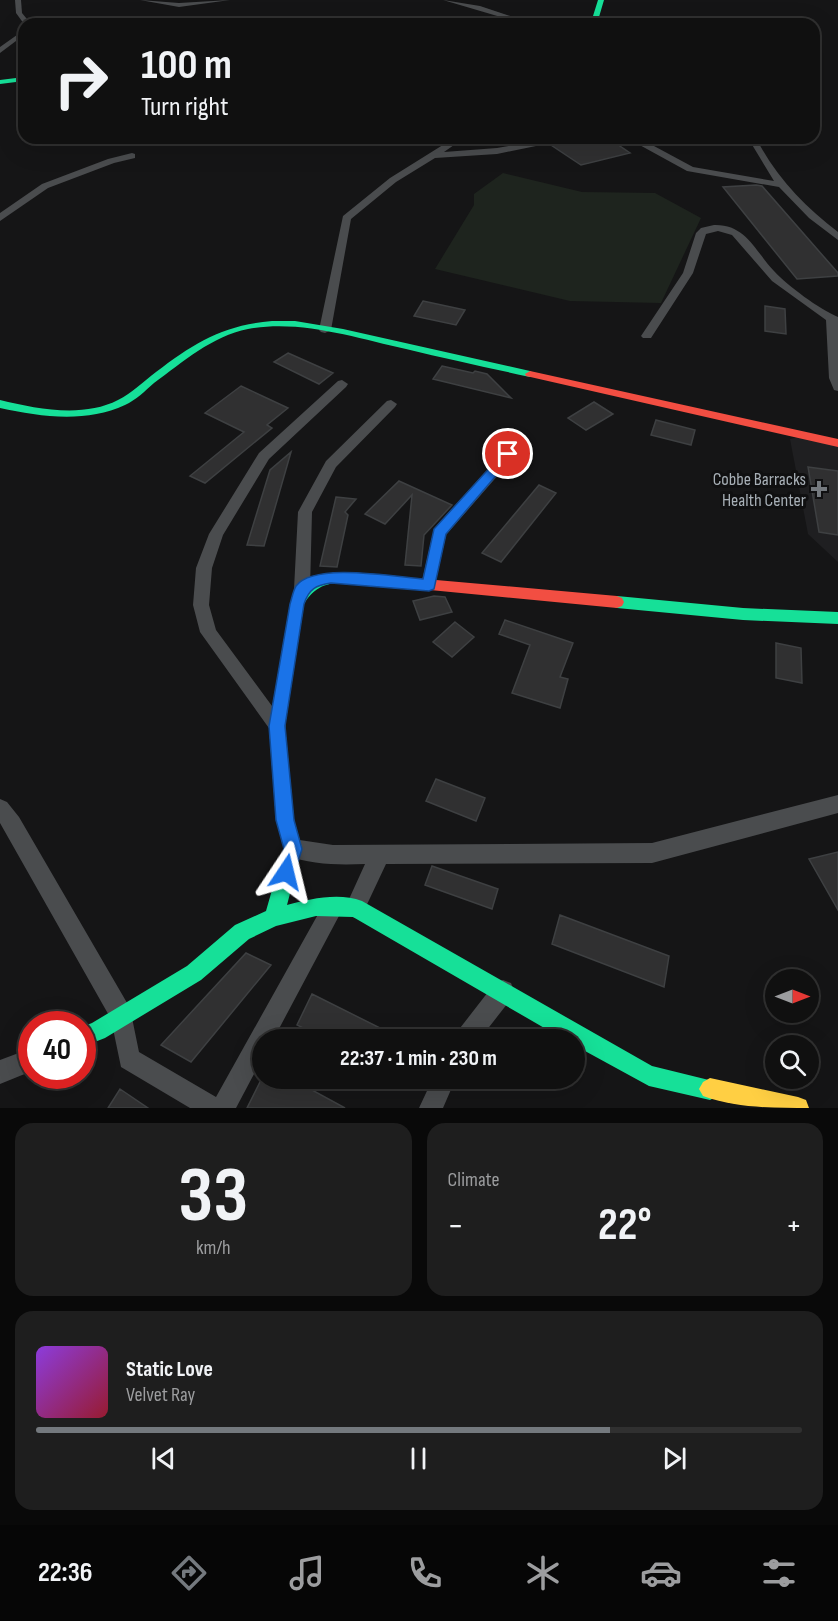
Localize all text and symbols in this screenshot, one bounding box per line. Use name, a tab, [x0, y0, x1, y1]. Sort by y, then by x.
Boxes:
text: 100 m	[141, 40, 232, 91]
icon: right	[42, 42, 120, 120]
text: Turn right	[141, 91, 228, 123]
pin	[482, 428, 533, 479]
icon: arrive	[491, 437, 524, 470]
place label: Cobbe Barracks Health Center	[713, 469, 806, 511]
marker: Cobbe Barracks Health Center	[810, 480, 828, 498]
position arrow	[254, 840, 318, 904]
north arrow	[765, 969, 819, 1023]
map controls	[765, 969, 819, 1089]
speed limit sign: 40	[18, 1011, 96, 1089]
button: search	[765, 1035, 819, 1089]
text: 22:37 · 1 min · 230 m	[340, 1045, 497, 1072]
text: 33	[178, 1150, 248, 1243]
text: Climate	[448, 1168, 500, 1192]
text: 22°	[598, 1198, 652, 1253]
text: −	[448, 1206, 464, 1246]
text: +	[786, 1206, 802, 1246]
text: km/h	[196, 1236, 231, 1260]
text: Static Love	[126, 1356, 213, 1383]
text: Velvet Ray	[126, 1383, 195, 1407]
icon: previous	[147, 1442, 180, 1475]
icon: pause	[402, 1442, 435, 1475]
icon: next	[658, 1442, 691, 1475]
icon: directions	[168, 1552, 210, 1594]
icon: music	[286, 1552, 328, 1594]
icon: phone	[404, 1552, 446, 1594]
icon: climate	[522, 1552, 564, 1594]
icon: car	[640, 1552, 682, 1594]
icon: filters	[758, 1552, 800, 1594]
text: 22:36	[38, 1557, 92, 1589]

